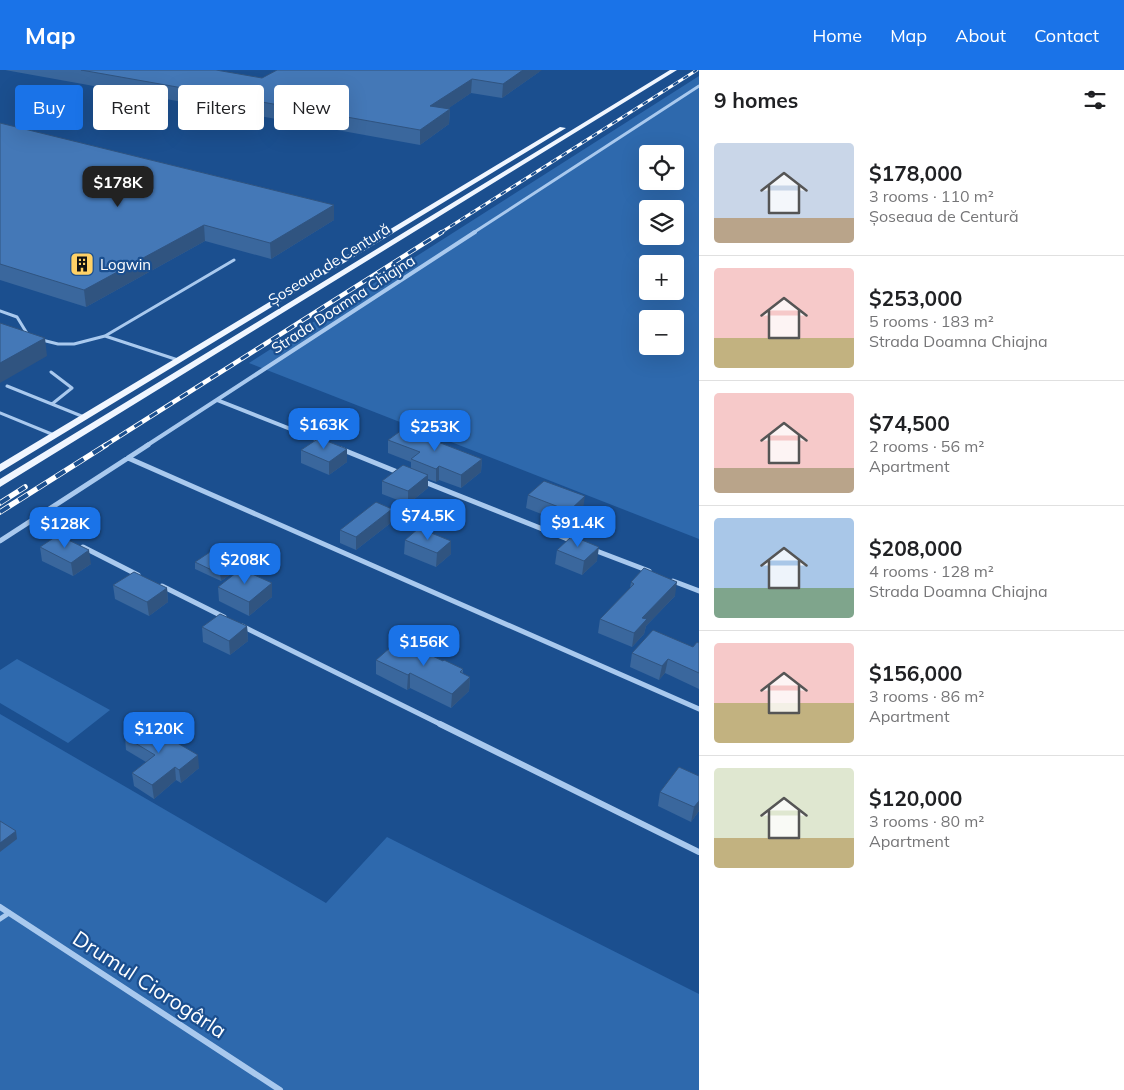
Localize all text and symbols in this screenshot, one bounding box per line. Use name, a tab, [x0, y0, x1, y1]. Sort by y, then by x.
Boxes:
text: Map	[25, 20, 76, 50]
text: Home	[812, 24, 862, 47]
text: Map	[890, 24, 927, 47]
text: About	[955, 24, 1006, 47]
text: Contact	[1034, 24, 1099, 47]
chip: Buy	[15, 85, 83, 130]
chip: Rent	[93, 85, 168, 130]
chip: Filters	[178, 85, 264, 130]
chip: New	[274, 85, 349, 130]
icon: filters	[1081, 86, 1109, 114]
text: 9 homes	[714, 87, 798, 113]
map controls	[639, 145, 684, 355]
button: locate	[639, 145, 684, 190]
text: $178,000	[869, 160, 962, 186]
icon: home	[754, 163, 814, 223]
pin: $178K	[83, 166, 153, 208]
text: $178K	[93, 172, 143, 192]
text: 3 rooms · 110 m²	[869, 186, 994, 206]
button: layers	[639, 200, 684, 245]
text: Șoseaua de Centură	[869, 206, 1019, 226]
street label: Șoseaua de Centură	[265, 219, 393, 309]
street label: Strada Doamna Chiajna	[268, 250, 418, 358]
building icon: Logwin	[69, 251, 95, 277]
place label: Logwin	[100, 255, 151, 274]
button: +	[639, 255, 684, 300]
text: $253,000	[869, 285, 962, 311]
icon: home	[754, 288, 814, 348]
button: −	[639, 310, 684, 355]
text: 5 rooms · 183 m²	[869, 311, 994, 331]
text: Strada Doamna Chiajna	[869, 331, 1048, 351]
pin: $163K	[289, 408, 359, 450]
pin: $253K	[400, 410, 470, 452]
text: $74,500	[869, 410, 950, 436]
icon: home	[754, 413, 814, 473]
text: $163K	[299, 414, 349, 434]
text: $253K	[410, 416, 460, 436]
text: 2 rooms · 56 m²	[869, 436, 984, 456]
text: Apartment	[869, 456, 950, 476]
pin: $74.5K	[387, 498, 469, 541]
text: $74.5K	[401, 505, 455, 525]
pin: $128K	[30, 506, 100, 549]
pin: $91.4K	[537, 506, 619, 548]
text: $91.4K	[551, 512, 605, 532]
text: $128K	[40, 513, 90, 533]
text: $208,000	[869, 535, 962, 561]
icon: home	[754, 538, 814, 598]
pin: $208K	[210, 542, 280, 585]
text: $208K	[220, 549, 270, 569]
text: 4 rooms · 128 m²	[869, 561, 994, 581]
text: Strada Doamna Chiajna	[869, 581, 1048, 601]
pin: $156K	[389, 624, 459, 667]
text: $156K	[399, 631, 449, 651]
text: $156,000	[869, 660, 962, 686]
icon: home	[754, 663, 814, 723]
text: 3 rooms · 86 m²	[869, 686, 984, 706]
text: Apartment	[869, 706, 950, 726]
pin: $120K	[124, 712, 194, 754]
text: $120K	[134, 718, 184, 738]
text: $120,000	[869, 785, 962, 811]
icon: home	[754, 788, 814, 848]
text: 3 rooms · 80 m²	[869, 811, 984, 831]
text: Apartment	[869, 831, 950, 851]
street label: Drumul Ciorogârla	[68, 925, 232, 1043]

